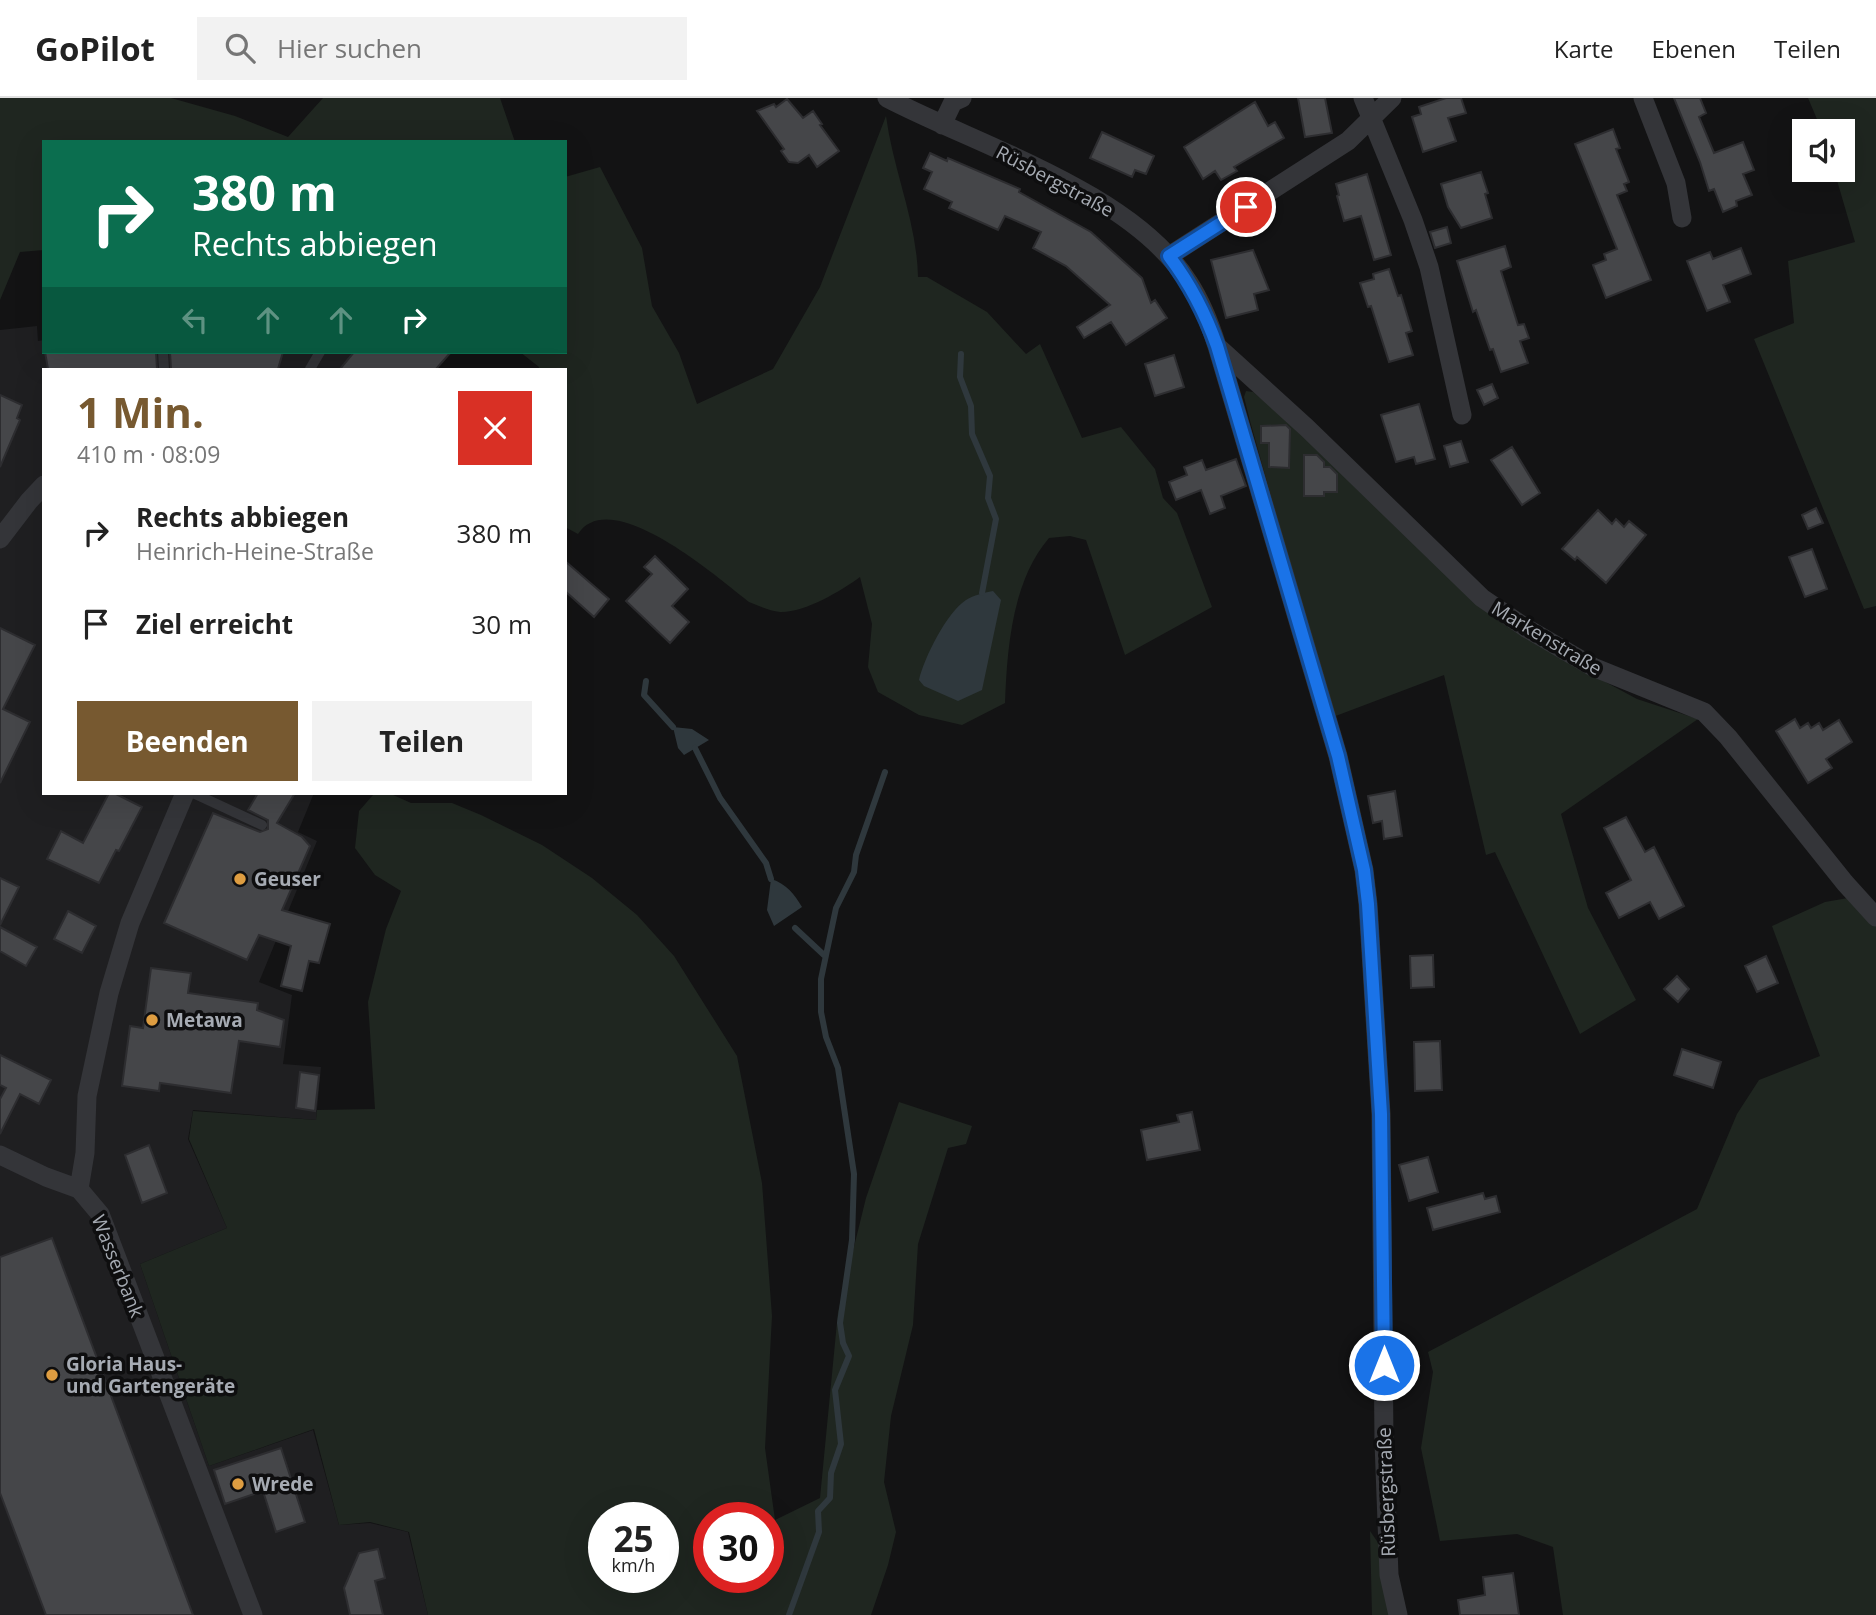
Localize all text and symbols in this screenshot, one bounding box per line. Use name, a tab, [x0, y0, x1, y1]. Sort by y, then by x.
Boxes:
search box	[197, 17, 687, 80]
text: GoPilot	[35, 26, 155, 71]
icon: search	[221, 29, 259, 67]
text: Hier suchen	[277, 30, 422, 66]
text: Karte	[1554, 32, 1614, 65]
text: Ebenen	[1652, 32, 1736, 65]
text: Teilen	[1774, 32, 1841, 65]
map controls	[1792, 119, 1855, 182]
button: sound	[1792, 119, 1855, 182]
street label: Rüsbergstraße	[992, 139, 1118, 223]
text: 380 m	[192, 159, 337, 225]
icon: right	[77, 168, 168, 259]
pin	[1216, 177, 1276, 237]
icon: arrive	[1227, 188, 1265, 226]
text: Rechts abbiegen	[192, 222, 438, 265]
icon: left	[176, 301, 214, 339]
icon: ahead	[249, 301, 287, 339]
icon: ahead	[322, 301, 360, 339]
icon: right	[395, 301, 433, 339]
text: 1 Min.	[77, 383, 204, 440]
button: close	[458, 391, 532, 465]
text: 410 m · 08:09	[77, 438, 220, 470]
text: Rechts abbiegen	[136, 499, 349, 535]
icon: right	[77, 514, 115, 552]
text: 380 m	[457, 515, 532, 551]
text: Heinrich-Heine-Straße	[136, 535, 374, 567]
street label: Markenstraße	[1487, 595, 1607, 681]
icon: arrive	[77, 605, 115, 643]
text: Ziel erreicht	[136, 606, 293, 642]
text: 30 m	[471, 606, 532, 642]
button: Beenden	[77, 701, 298, 781]
button: Teilen	[312, 701, 532, 781]
place label: Geuser	[254, 866, 321, 892]
marker: Geuser	[232, 871, 248, 887]
place label: Metawa	[166, 1007, 243, 1033]
marker: Metawa	[144, 1012, 160, 1028]
street label: Wasserbank	[86, 1211, 150, 1321]
position arrow	[1347, 1328, 1421, 1402]
place label: Gloria Haus- und Gartengeräte	[66, 1351, 235, 1399]
marker: Gloria Haus- und Gartengeräte	[44, 1367, 60, 1383]
street label: Rüsbergstraße	[1371, 1427, 1401, 1557]
place label: Wrede	[252, 1471, 313, 1497]
marker: Wrede	[230, 1476, 246, 1492]
speed limit sign: 30	[693, 1502, 784, 1593]
text: 25	[613, 1515, 654, 1562]
text: km/h	[612, 1553, 655, 1577]

